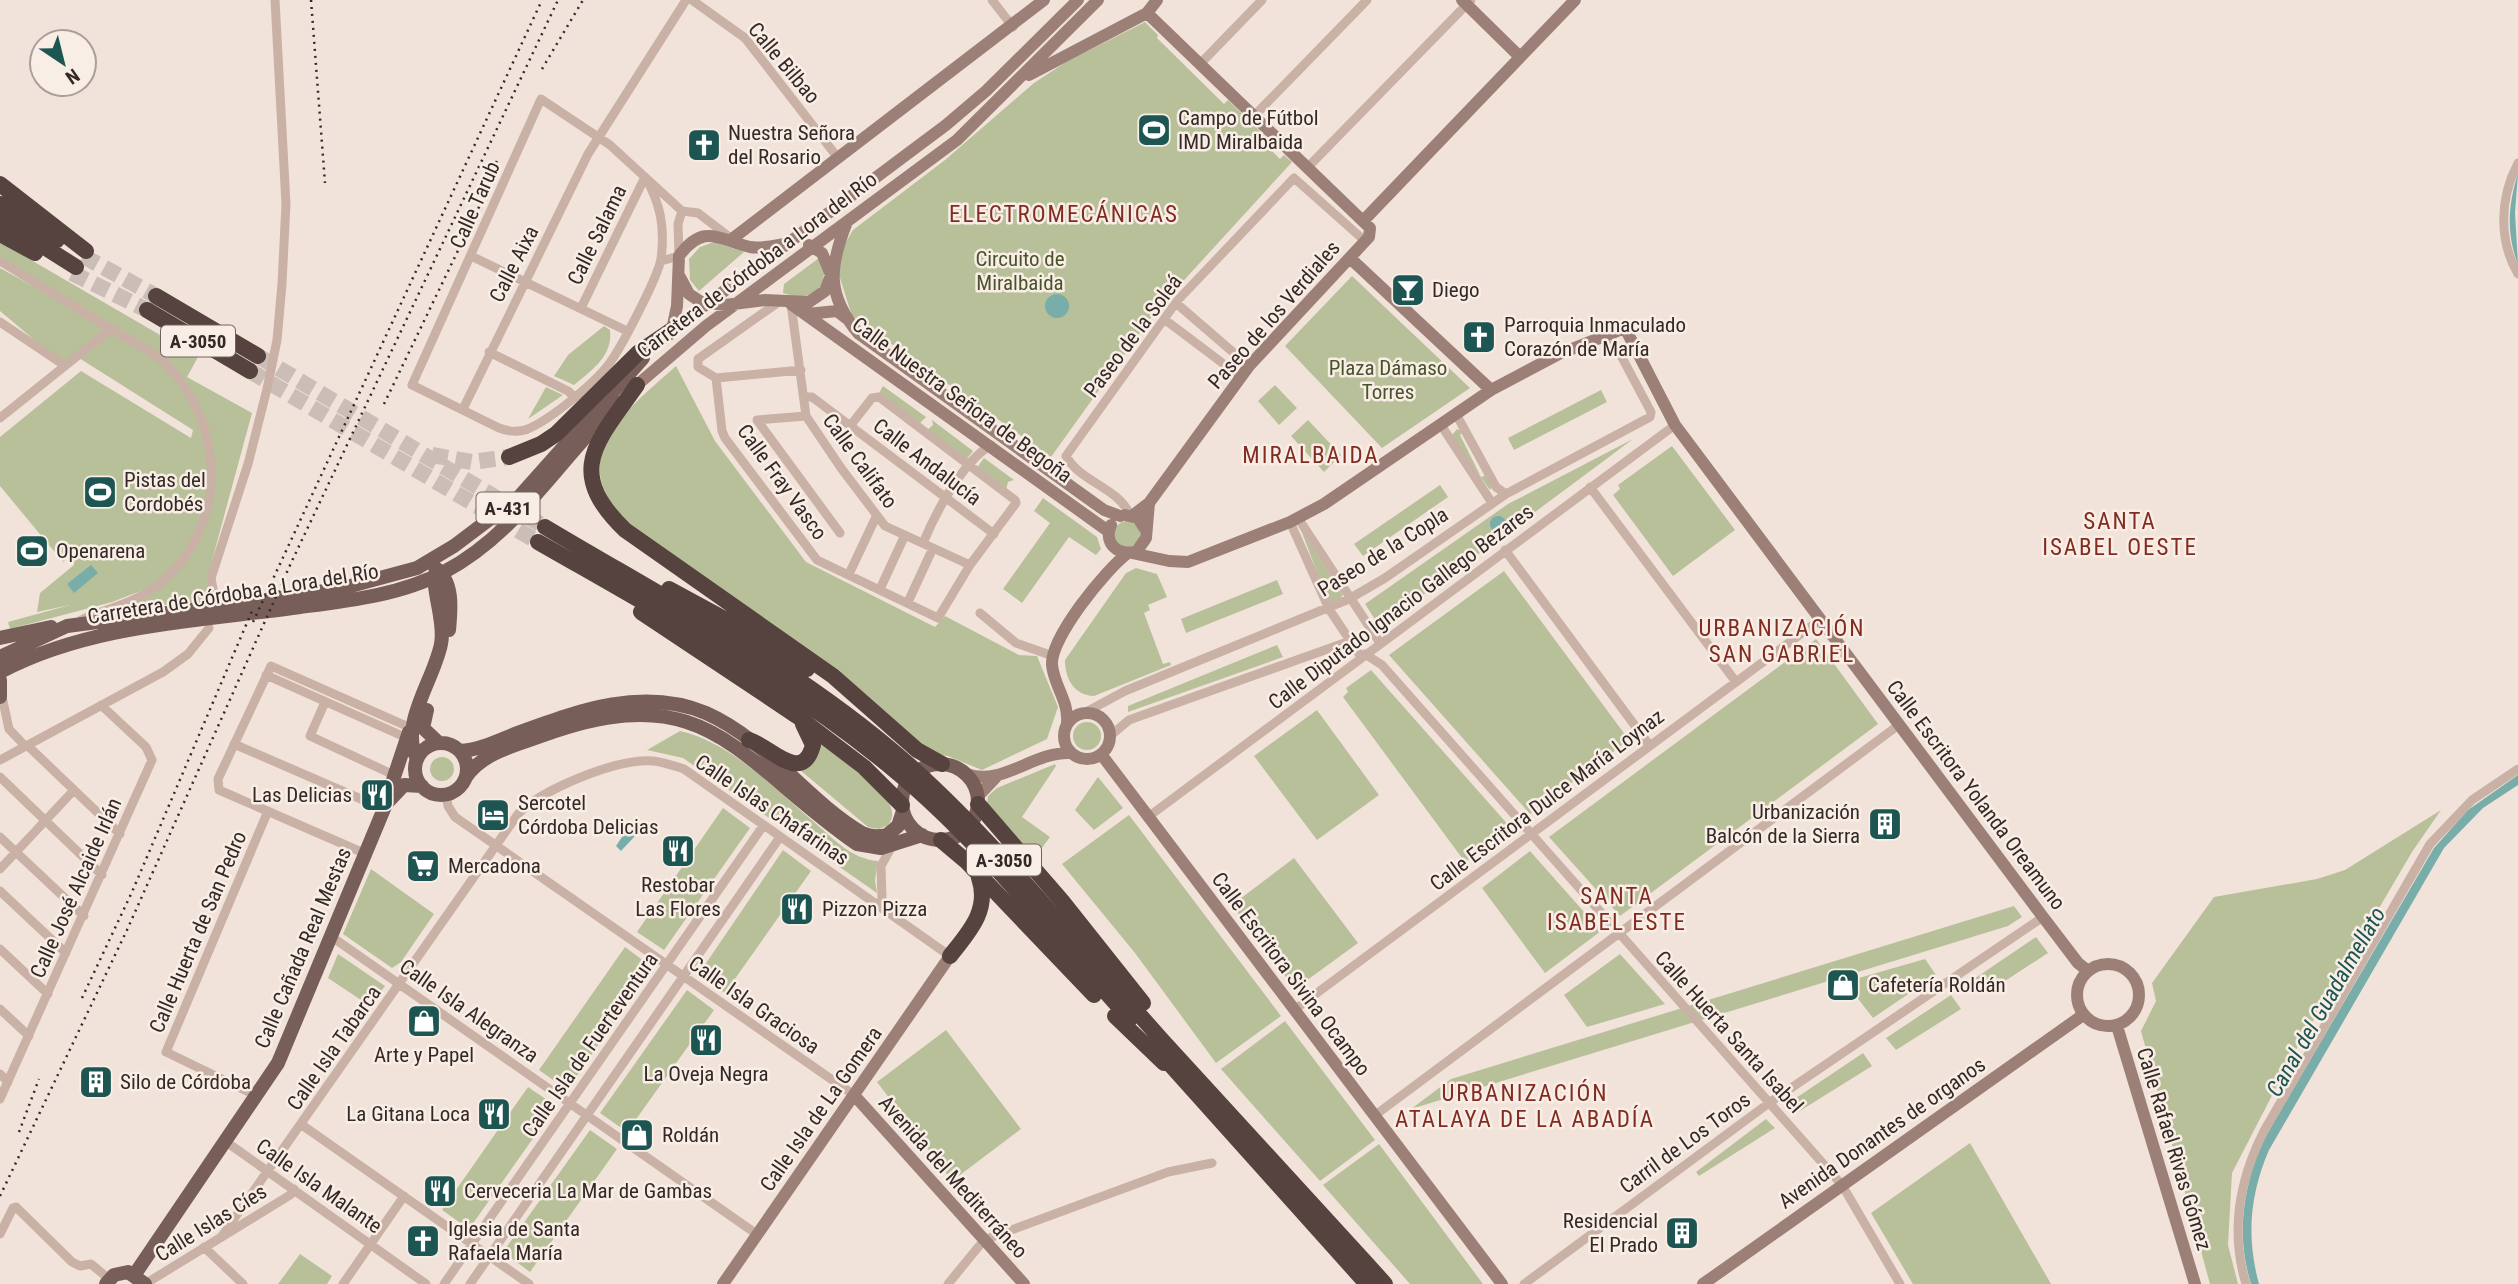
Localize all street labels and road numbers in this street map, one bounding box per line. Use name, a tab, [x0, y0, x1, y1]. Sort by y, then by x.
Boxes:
street label: Calle Bilbao	[743, 18, 825, 108]
street label: Calle Tarub	[445, 158, 505, 252]
street label: Carretera de Córdoba a Lora del Río	[632, 167, 882, 363]
street label: Calle Salama	[563, 181, 631, 289]
street label: Calle Aixa	[485, 222, 543, 306]
street label: Paseo de los Verdiales	[1203, 236, 1345, 394]
street label: Paseo de la Soleá	[1079, 270, 1187, 402]
street label: Calle Nuestra Señora de Begoña	[847, 312, 1077, 488]
road number: A-3050	[161, 326, 235, 356]
street label: Calle Califato	[818, 409, 902, 513]
street label: Calle Andalucía	[868, 414, 986, 510]
street label: Calle Fray Vasco	[732, 420, 832, 544]
road number: A-431	[476, 492, 540, 524]
street label: Calle Diputado Ignacio Gallego Bezares	[1264, 500, 1538, 714]
street label: Paseo de la Copla	[1314, 502, 1452, 602]
street label: Carretera de Córdoba a Lora del Río	[86, 559, 380, 629]
street label: Calle Escritora Yolanda Oreamuno	[1882, 675, 2070, 915]
street label: Calle Escritora Dulce María Loynaz	[1425, 704, 1669, 896]
street label: Calle Islas Chafarinas	[691, 750, 853, 870]
street label: Calle José Alcaide Irlán	[25, 794, 127, 982]
street label: Calle Huerta de San Pedro	[145, 828, 251, 1036]
street label: Calle Cañada Real Mestas	[250, 844, 356, 1052]
road number: A-3050	[967, 845, 1041, 876]
street label: Calle Escritora Sivina Ocampo	[1207, 868, 1375, 1080]
street label: Calle Huerta Santa Isabel	[1650, 946, 1808, 1118]
street label: Calle Isla de Fuerteventura	[517, 948, 663, 1142]
street label: Calle Isla Graciosa	[684, 951, 824, 1059]
street label: Calle Isla Alegranza	[395, 954, 543, 1068]
street label: Calle Isla Tabarca	[282, 981, 386, 1115]
street label: Calle Isla de La Gomera	[755, 1022, 887, 1196]
street label: Calle Rafael Rivas Gómez	[2132, 1045, 2216, 1253]
street label: Avenida Donantes de organos	[1774, 1052, 1990, 1214]
street label: Carril de Los Toros	[1615, 1088, 1755, 1198]
street label: Avenida del Mediterráneo	[874, 1091, 1032, 1263]
street label: Calle Isla Malante	[252, 1134, 387, 1238]
street label: Calle Islas Cíes	[151, 1179, 271, 1267]

